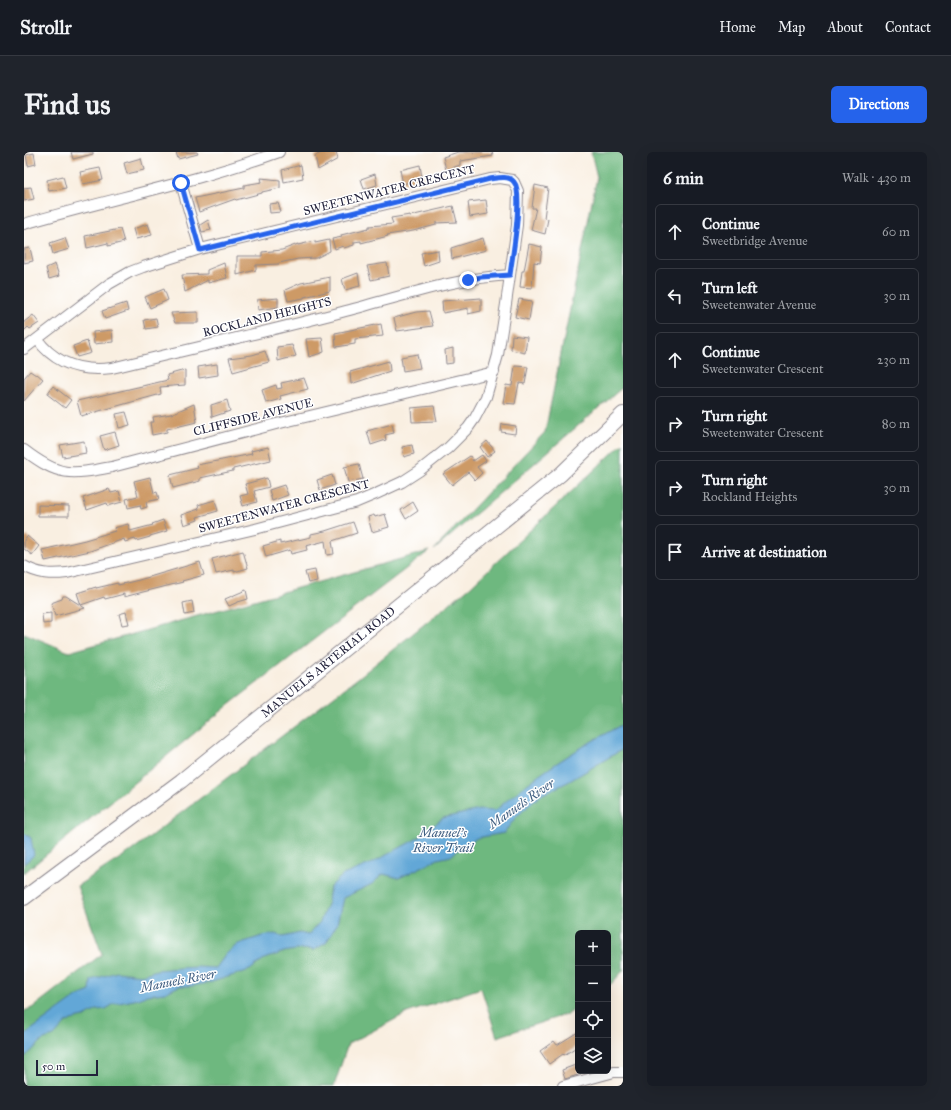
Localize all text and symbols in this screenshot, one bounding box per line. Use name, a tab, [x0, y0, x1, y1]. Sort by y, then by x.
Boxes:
text: Strollr	[20, 16, 72, 39]
text: Home	[719, 19, 756, 36]
text: Map	[778, 19, 805, 36]
text: About	[827, 19, 863, 36]
text: Contact	[885, 19, 931, 36]
button: Directions	[831, 86, 927, 123]
text: Find us	[24, 87, 110, 122]
street label: SWEETENWATER CRESCENT	[302, 162, 476, 218]
text: 6 min	[663, 168, 704, 189]
text: Walk · 430 m	[842, 170, 911, 186]
route start	[172, 174, 190, 192]
text: Continue	[702, 215, 760, 233]
icon: ahead	[664, 221, 686, 243]
text: 60 m	[882, 224, 910, 240]
text: Sweetbridge Avenue	[702, 233, 808, 249]
route end	[459, 271, 477, 289]
text: Turn left	[702, 279, 758, 297]
icon: left	[664, 285, 686, 307]
text: 30 m	[884, 288, 910, 304]
street label: ROCKLAND HEIGHTS	[201, 294, 333, 340]
text: Sweetenwater Avenue	[702, 297, 816, 313]
text: Continue	[702, 343, 760, 361]
icon: ahead	[664, 349, 686, 371]
text: 230 m	[877, 352, 910, 368]
text: Sweetenwater Crescent	[702, 361, 824, 377]
street label: CLIFFSIDE AVENUE	[192, 395, 315, 439]
text: Turn right	[702, 407, 767, 425]
icon: right	[664, 413, 686, 435]
text: 80 m	[882, 416, 910, 432]
text: Sweetenwater Crescent	[702, 425, 824, 441]
text: Turn right	[702, 471, 767, 489]
street label: SWEETENWATER CRESCENT	[197, 476, 371, 536]
icon: right	[664, 477, 686, 499]
text: 30 m	[884, 480, 910, 496]
text: Rockland Heights	[702, 489, 797, 505]
icon: arrive	[664, 541, 686, 563]
text: Arrive at destination	[702, 543, 827, 561]
street label: MANUELS ARTERIAL ROAD	[258, 604, 398, 720]
water label: Manuels River	[484, 775, 558, 834]
water label: Manuel's River Trail	[412, 825, 475, 856]
map controls	[575, 930, 611, 1074]
button: +	[575, 930, 611, 966]
water label: Manuels River	[137, 966, 218, 997]
button: −	[575, 966, 611, 1002]
button: locate	[575, 1002, 611, 1038]
button: layers	[575, 1038, 611, 1074]
scale bar	[36, 1058, 98, 1077]
text: 50 m	[42, 1060, 65, 1073]

